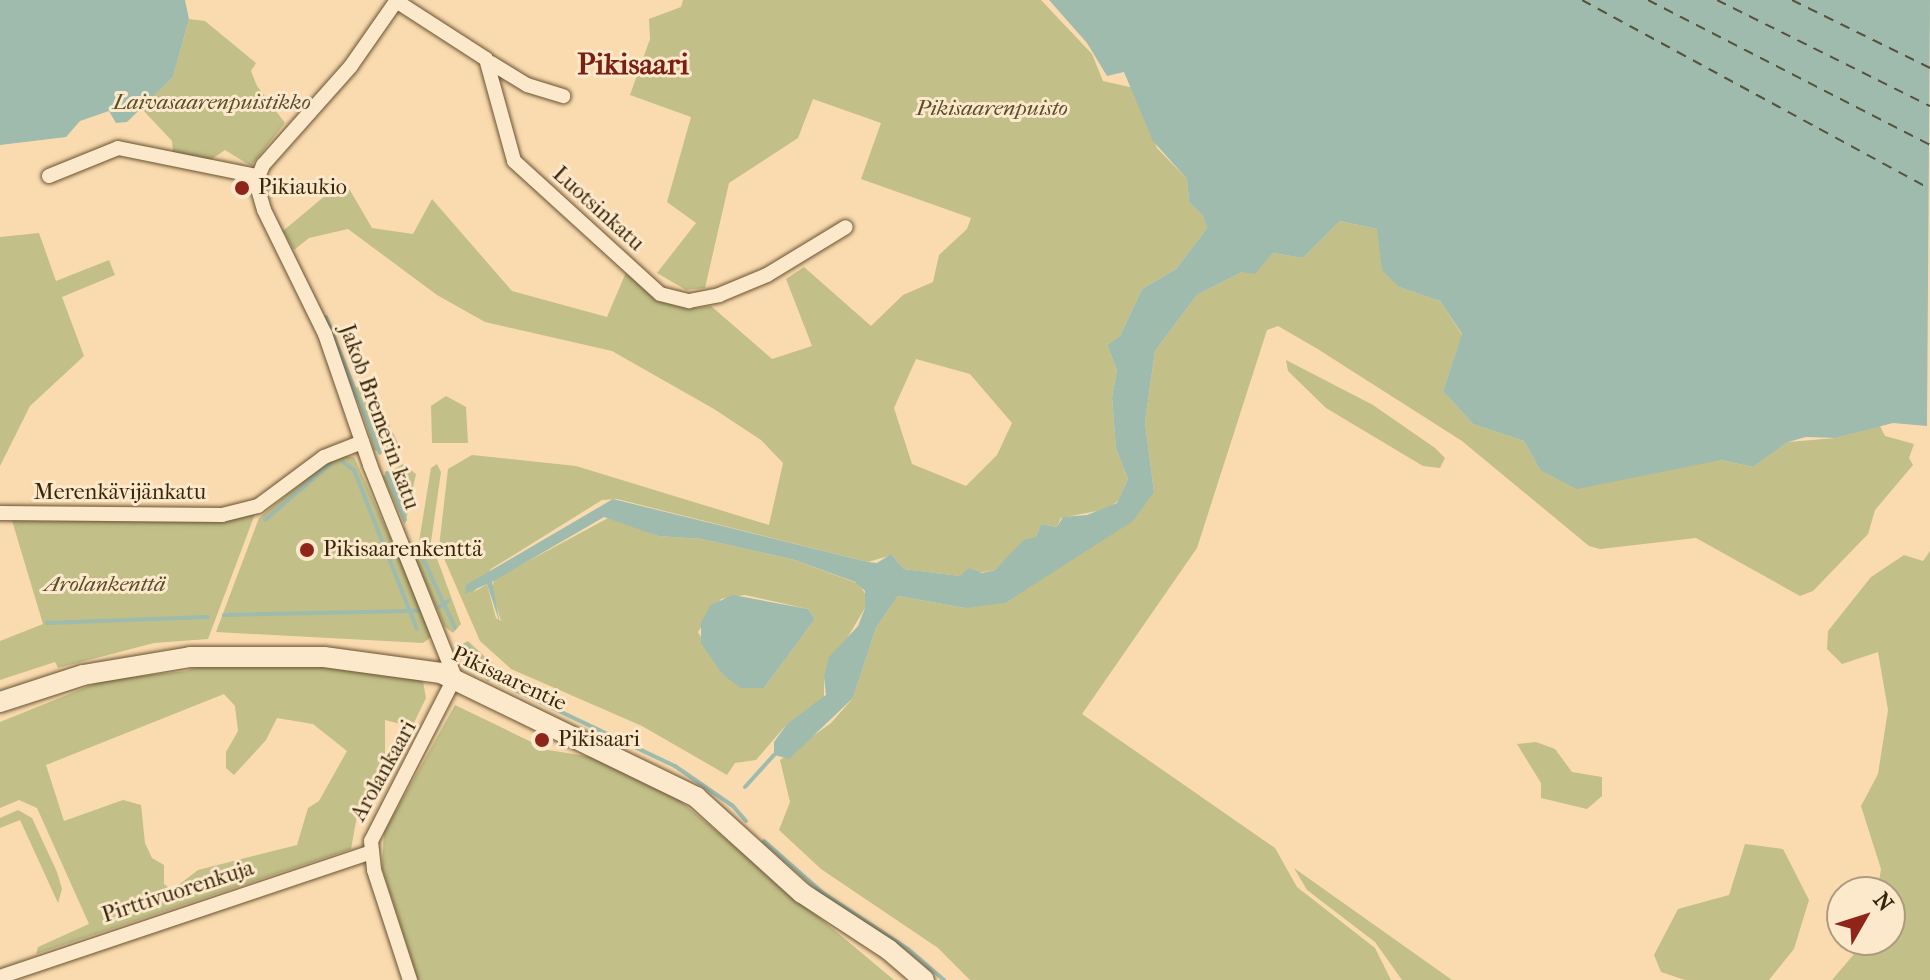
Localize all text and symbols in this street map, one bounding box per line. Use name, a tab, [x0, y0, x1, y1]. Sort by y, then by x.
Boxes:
district label: Pikisaari	[577, 47, 689, 83]
park label: Laivasaarenpuistikko	[113, 90, 311, 116]
park label: Pikisaarenpuisto	[916, 96, 1068, 122]
street label: Luotsinkatu	[547, 161, 649, 257]
place label: Pikiaukio	[258, 175, 347, 201]
marker: Pikiaukio	[233, 179, 251, 197]
street label: Jakob Bremerin katu	[333, 321, 425, 513]
street label: Merenkävijänkatu	[34, 480, 206, 506]
place label: Pikisaarenkenttä	[323, 537, 482, 563]
marker: Pikisaarenkenttä	[298, 541, 316, 559]
park label: Arolankenttä	[44, 572, 166, 598]
street label: Pikisaarentie	[447, 641, 571, 717]
street label: Arolankaari	[346, 716, 422, 826]
place label: Pikisaari	[558, 727, 640, 753]
marker: Pikisaari	[533, 731, 551, 749]
street label: Pirttivuorenkuja	[99, 855, 257, 929]
north arrow	[1826, 876, 1906, 956]
text: N	[1868, 887, 1898, 917]

